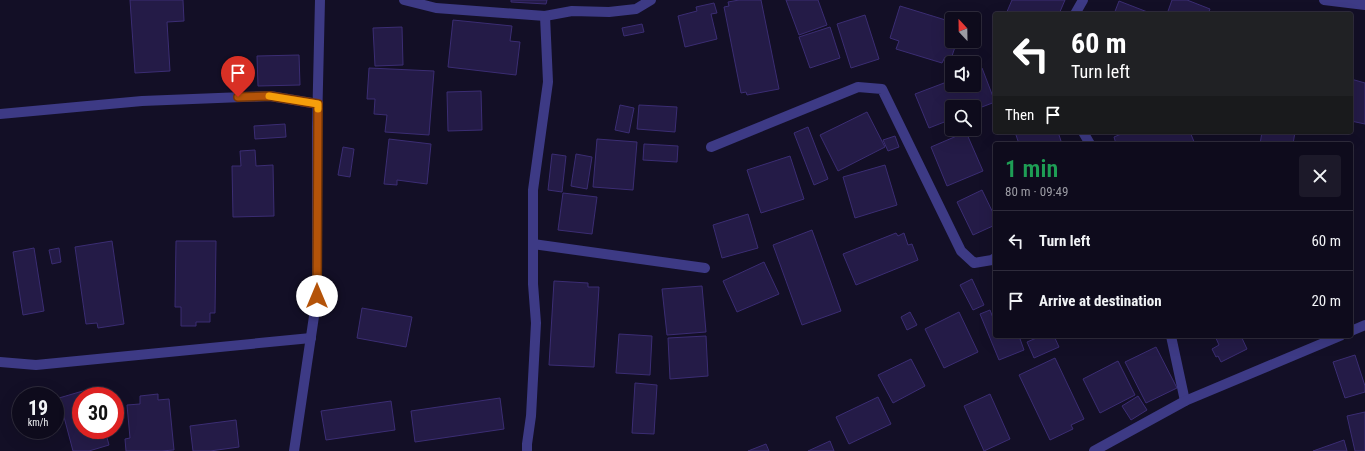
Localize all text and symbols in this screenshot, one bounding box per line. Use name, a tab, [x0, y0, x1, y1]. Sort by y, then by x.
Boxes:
north arrow	[945, 12, 981, 48]
map controls	[945, 12, 981, 136]
text: 60 m	[1071, 27, 1127, 60]
icon: left	[1005, 28, 1057, 80]
pin	[221, 56, 255, 97]
button: sound	[945, 56, 981, 92]
text: Turn left	[1071, 61, 1130, 82]
icon: arrive	[227, 62, 249, 84]
button: search	[945, 100, 981, 136]
icon: arrive	[1042, 104, 1064, 126]
text: Then	[1005, 106, 1034, 124]
text: 1 min	[1005, 155, 1058, 183]
button: close	[1299, 155, 1341, 197]
text: 80 m · 09:49	[1005, 184, 1068, 199]
icon: left	[1005, 230, 1027, 252]
text: Turn left	[1039, 232, 1090, 250]
text: 60 m	[1311, 232, 1341, 250]
position arrow	[296, 275, 338, 317]
icon: arrive	[1005, 290, 1027, 312]
text: Arrive at destination	[1039, 292, 1162, 310]
text: 20 m	[1311, 292, 1341, 310]
speed limit sign: 30	[72, 387, 124, 439]
text: 19	[28, 396, 48, 420]
text: km/h	[28, 417, 48, 428]

